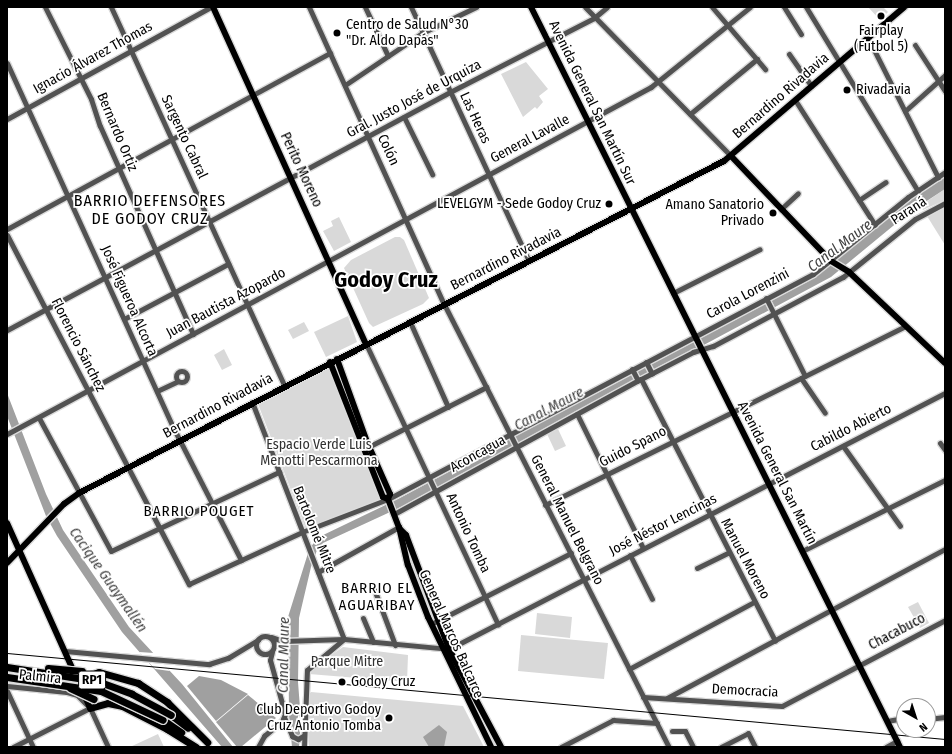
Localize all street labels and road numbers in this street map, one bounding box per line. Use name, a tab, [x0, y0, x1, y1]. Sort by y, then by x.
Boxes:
street label: Ignacio Álvarez Thomas	[31, 18, 155, 98]
street label: Avenida General San Martín Sur	[545, 18, 639, 188]
street label: Bernardino Rivadavia	[729, 50, 833, 142]
street label: Gral. Justo José de Urquiza	[344, 56, 484, 142]
street label: Bernardo Ortiz	[93, 90, 141, 174]
street label: Las Heras	[456, 90, 494, 146]
street label: Sargento Cabral	[157, 93, 211, 181]
street label: General Lavalle	[488, 111, 572, 167]
street label: Perito Moreno	[276, 130, 326, 210]
street label: Colón	[374, 132, 402, 168]
street label: Paraná	[888, 193, 930, 229]
street label: Bernardino Rivadavia	[448, 224, 564, 294]
street label: José Figueroa Alcorta	[97, 243, 161, 359]
street label: Juan Bautista Azopardo	[163, 264, 289, 342]
street label: Carola Lorenzini	[704, 265, 792, 323]
street label: Florencio Sánchez	[47, 295, 109, 395]
street label: Bernardino Rivadavia	[160, 370, 276, 442]
street label: Avenida General San Martín	[734, 399, 820, 547]
street label: Cabildo Abierto	[808, 400, 894, 456]
street label: Guido Spano	[597, 423, 669, 471]
street label: Aconcagua	[447, 432, 509, 476]
street label: General Manuel Belgrano	[527, 452, 607, 588]
street label: Bartolomé Mitre	[289, 484, 339, 576]
street label: Antonio Tomba	[442, 490, 494, 576]
street label: José Néstor Lencinas	[606, 491, 720, 559]
street label: Manuel Moreno	[717, 516, 773, 602]
street label: General Marcos Balcarce	[415, 567, 487, 701]
street label: Chacabuco	[866, 610, 928, 654]
street label: Palmira	[18, 666, 62, 688]
road number: RP1	[78, 669, 106, 691]
street label: Democracia	[711, 681, 779, 701]

